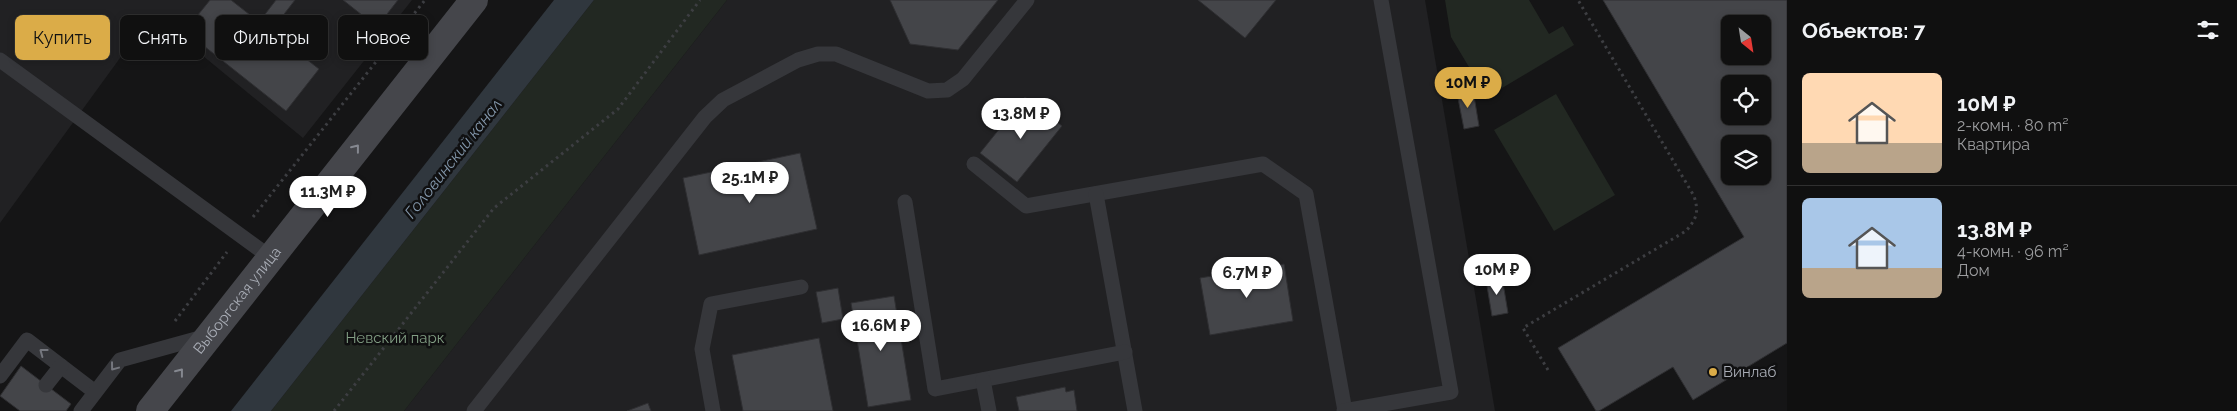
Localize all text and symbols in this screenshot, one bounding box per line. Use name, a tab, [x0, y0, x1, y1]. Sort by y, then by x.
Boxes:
chip: Купить	[15, 15, 110, 60]
chip: Снять	[120, 15, 205, 60]
chip: Фильтры	[215, 15, 328, 60]
chip: Новое	[338, 15, 428, 60]
north arrow	[1721, 15, 1771, 65]
map controls	[1721, 15, 1771, 185]
icon: filters	[2194, 16, 2222, 44]
text: Объектов: 7	[1802, 18, 1925, 43]
pin: 10M ₽	[1433, 66, 1503, 109]
text: 10M ₽	[1446, 73, 1490, 92]
button: locate	[1721, 75, 1771, 125]
text: 10M ₽	[1957, 91, 2016, 116]
icon: home	[1842, 93, 1902, 153]
water label: Головинский канал	[401, 95, 506, 222]
pin: 13.8M ₽	[975, 98, 1067, 140]
text: 13.8M ₽	[992, 104, 1050, 123]
text: 2-комн. · 80 m²	[1957, 116, 2069, 135]
button: layers	[1721, 135, 1771, 185]
text: Квартира	[1957, 135, 2030, 154]
one-way arrow	[350, 144, 359, 154]
pin: 25.1M ₽	[704, 162, 796, 204]
text: 25.1M ₽	[722, 168, 778, 187]
pin: 11.3M ₽	[282, 176, 374, 218]
text: 11.3M ₽	[300, 182, 356, 201]
text: 13.8M ₽	[1957, 217, 2032, 242]
icon: home	[1842, 218, 1902, 278]
text: 4-комн. · 96 m²	[1957, 242, 2069, 261]
street label: Выборгская улица	[190, 243, 285, 357]
pin: 10M ₽	[1462, 254, 1532, 296]
pin: 6.7M ₽	[1206, 256, 1288, 299]
text: 10M ₽	[1475, 260, 1519, 279]
text: Дом	[1957, 261, 1990, 280]
text: 6.7M ₽	[1223, 263, 1271, 282]
pin: 16.6M ₽	[835, 310, 927, 352]
text: 16.6M ₽	[852, 316, 910, 335]
park label: Невский парк	[345, 329, 445, 347]
one-way arrow	[39, 349, 48, 358]
one-way arrow	[111, 361, 120, 371]
place label: Винлаб	[1723, 363, 1776, 381]
marker: Винлаб	[1707, 366, 1719, 378]
one-way arrow	[174, 368, 183, 378]

